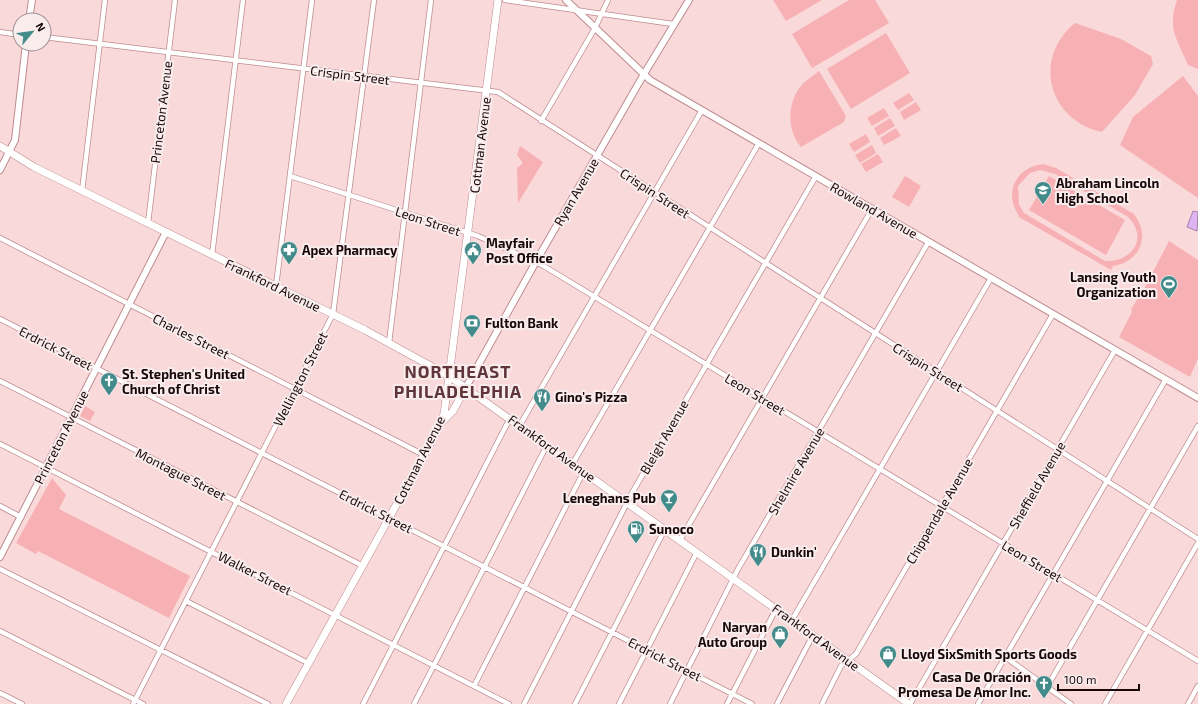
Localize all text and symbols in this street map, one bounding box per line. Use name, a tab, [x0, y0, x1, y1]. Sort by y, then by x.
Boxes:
north arrow	[12, 12, 52, 52]
text: N	[34, 20, 49, 34]
street label: Princeton Avenue	[147, 60, 175, 164]
street label: Crispin Street	[309, 62, 391, 88]
street label: Cottman Avenue	[466, 96, 494, 194]
street label: Ryan Avenue	[550, 155, 602, 229]
street label: Crispin Street	[617, 165, 693, 221]
place label: Abraham Lincoln High School	[1056, 175, 1159, 206]
street label: Rowland Avenue	[827, 179, 921, 241]
school or university icon: Abraham Lincoln High School	[1033, 180, 1053, 205]
street label: Leon Street	[393, 203, 463, 239]
place label: Mayfair Post Office	[486, 235, 553, 266]
pharmacy icon: Apex Pharmacy	[279, 240, 299, 265]
public building icon: Mayfair Post Office	[463, 240, 483, 265]
place label: Apex Pharmacy	[302, 242, 398, 258]
street label: Frankford Avenue	[223, 255, 323, 315]
place label: Lansing Youth Organization	[1070, 269, 1156, 300]
sports icon: Lansing Youth Organization	[1159, 274, 1179, 299]
street label: Charles Street	[150, 310, 232, 362]
bank icon: Fulton Bank	[462, 313, 482, 338]
place label: Fulton Bank	[485, 315, 559, 331]
street label: Erdrick Street	[17, 323, 95, 373]
street label: Wellington Street	[269, 329, 331, 429]
street label: Crispin Street	[890, 339, 966, 395]
district label: NORTHEAST PHILADELPHIA	[394, 361, 522, 401]
place label: St. Stephen's United Church of Christ	[122, 366, 245, 397]
street label: Leon Street	[722, 370, 788, 418]
church icon: St. Stephen's United Church of Christ	[99, 371, 119, 396]
street label: Princeton Avenue	[31, 387, 92, 486]
restaurant icon: Gino's Pizza	[532, 387, 552, 412]
place label: Gino's Pizza	[555, 389, 627, 405]
street label: Bleigh Avenue	[636, 397, 692, 477]
street label: Frankford Avenue	[505, 411, 599, 485]
street label: Cottman Avenue	[390, 413, 448, 507]
street label: Shelmire Avenue	[764, 424, 828, 518]
street label: Sheffield Avenue	[1005, 438, 1069, 532]
street label: Montague Street	[133, 444, 229, 504]
street label: Chippendale Avenue	[902, 455, 976, 567]
street label: Erdrick Street	[337, 486, 415, 536]
bar icon: Leneghans Pub	[659, 488, 679, 513]
place label: Leneghans Pub	[563, 490, 656, 506]
fuel station icon: Sunoco	[626, 519, 646, 544]
place label: Sunoco	[649, 521, 694, 537]
street label: Leon Street	[999, 537, 1065, 585]
restaurant icon: Dunkin'	[748, 542, 768, 567]
place label: Dunkin'	[771, 544, 817, 560]
street label: Walker Street	[215, 548, 295, 598]
street label: Frankford Avenue	[769, 600, 863, 674]
place label: Naryan Auto Group	[698, 619, 767, 650]
shop icon: Naryan Auto Group	[770, 624, 790, 649]
street label: Erdrick Street	[626, 634, 704, 684]
shop icon: Lloyd SixSmith Sports Goods	[878, 644, 898, 669]
place label: Lloyd SixSmith Sports Goods	[901, 646, 1077, 662]
scale bar	[1058, 666, 1139, 692]
place label: Casa De Oración Promesa De Amor Inc.	[898, 669, 1031, 700]
text: 100 m	[1064, 672, 1096, 686]
church icon: Casa De Oración Promesa De Amor Inc.	[1034, 674, 1054, 699]

